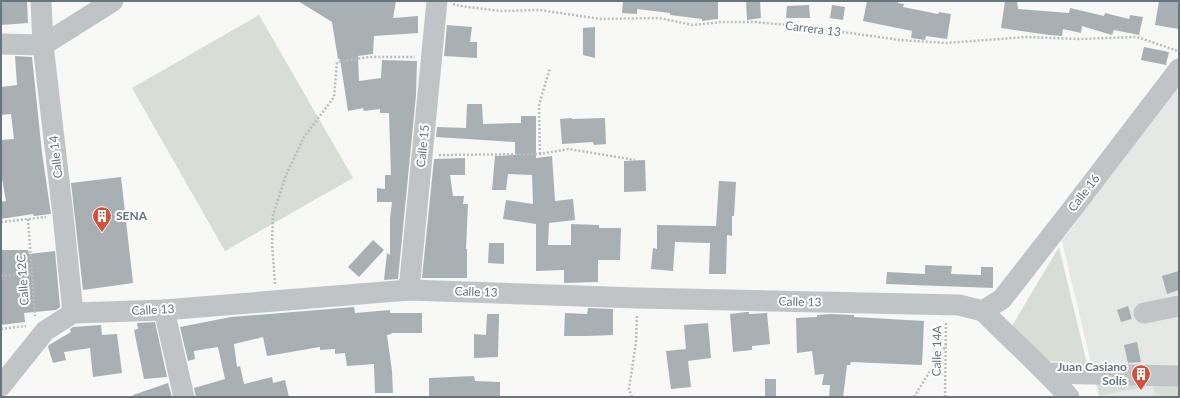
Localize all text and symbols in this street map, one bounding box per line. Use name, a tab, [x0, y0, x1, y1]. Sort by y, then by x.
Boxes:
street label: Carrera 13	[784, 18, 842, 39]
street label: Calle 15	[413, 124, 432, 168]
street label: Calle 14	[45, 135, 66, 179]
street label: Calle 16	[1064, 171, 1103, 214]
building icon: SENA	[91, 205, 113, 233]
place label: SENA	[116, 208, 148, 223]
street label: Calle 12C	[13, 254, 32, 306]
street label: Calle 13	[454, 283, 498, 300]
street label: Calle 13	[778, 294, 822, 309]
street label: Calle 13	[131, 301, 175, 318]
street label: Calle 14A	[929, 324, 944, 377]
place label: Juan Casiano Solís	[1057, 359, 1127, 388]
building icon: Juan Casiano Solís	[1130, 363, 1152, 391]

